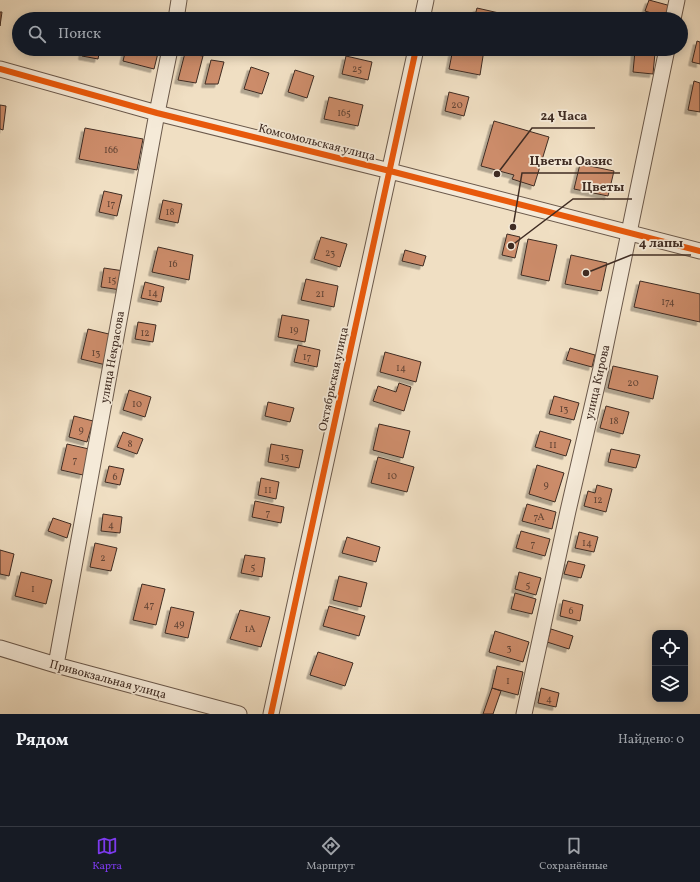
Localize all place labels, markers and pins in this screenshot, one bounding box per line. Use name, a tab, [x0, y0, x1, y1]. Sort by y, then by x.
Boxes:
callout: 24 Часа	[532, 103, 595, 128]
callout: Цветы Оазис	[522, 148, 620, 173]
callout: Цветы	[573, 174, 632, 199]
callout: 4 лапы	[631, 230, 691, 255]

